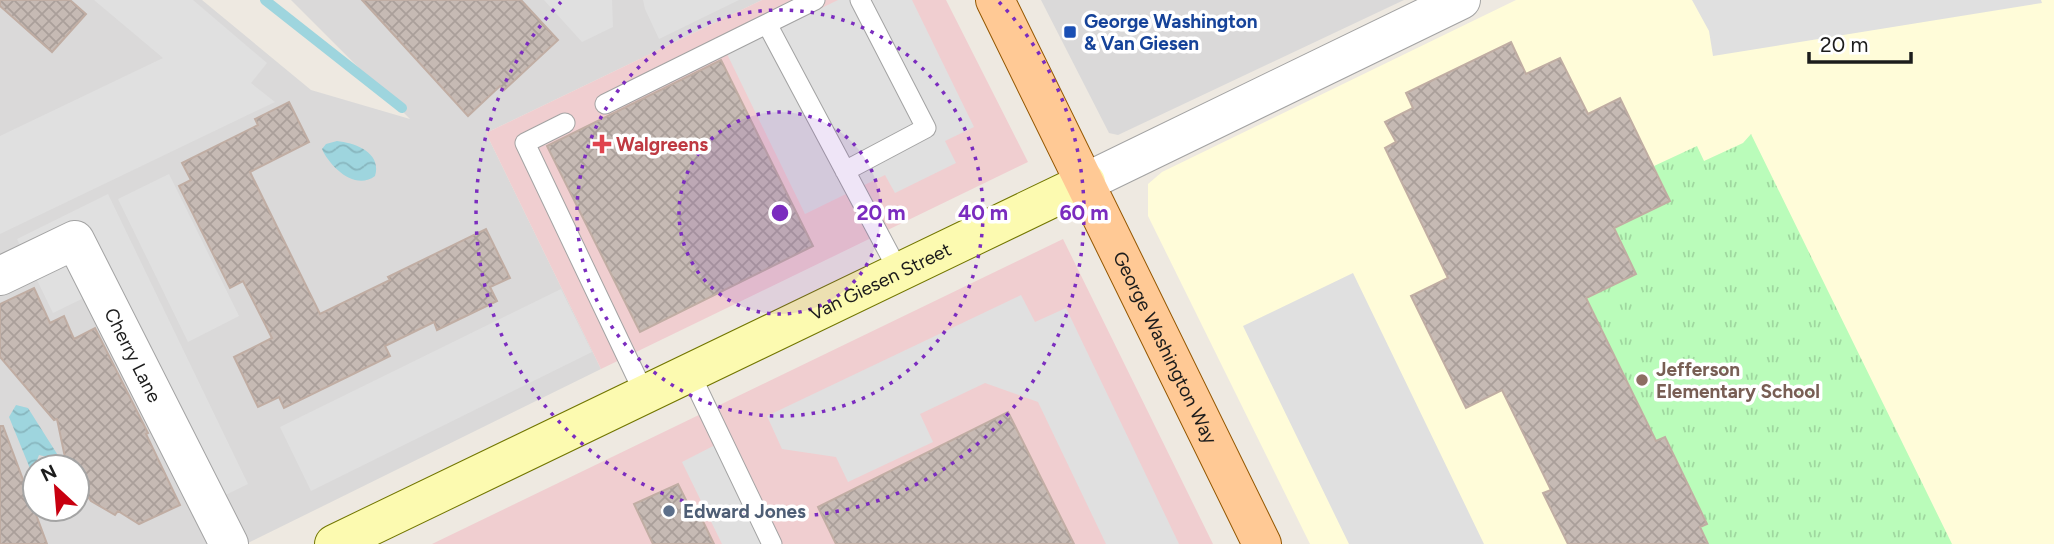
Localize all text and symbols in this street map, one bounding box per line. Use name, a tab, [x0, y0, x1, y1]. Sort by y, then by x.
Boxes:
place label: George Washington & Van Giesen	[1084, 10, 1258, 55]
scale bar	[1809, 21, 1910, 65]
marker: George Washington & Van Giesen	[1062, 24, 1078, 40]
text: 20 m	[1820, 32, 1868, 57]
place label: Walgreens	[616, 133, 708, 156]
marker: Walgreens	[594, 136, 610, 152]
text: 20 m	[856, 200, 906, 225]
text: 40 m	[958, 200, 1008, 225]
text: 60 m	[1059, 200, 1109, 225]
centre of rings	[768, 201, 792, 225]
street label: Van Giesen Street	[805, 237, 955, 325]
street label: George Washington Way	[1109, 247, 1223, 448]
street label: Cherry Lane	[100, 304, 167, 406]
place label: Jefferson Elementary School	[1656, 358, 1820, 403]
marker: Jefferson Elementary School	[1634, 372, 1650, 388]
north arrow	[21, 453, 91, 523]
text: N	[37, 460, 60, 487]
place label: Edward Jones	[683, 500, 806, 523]
marker: Edward Jones	[661, 503, 677, 519]

